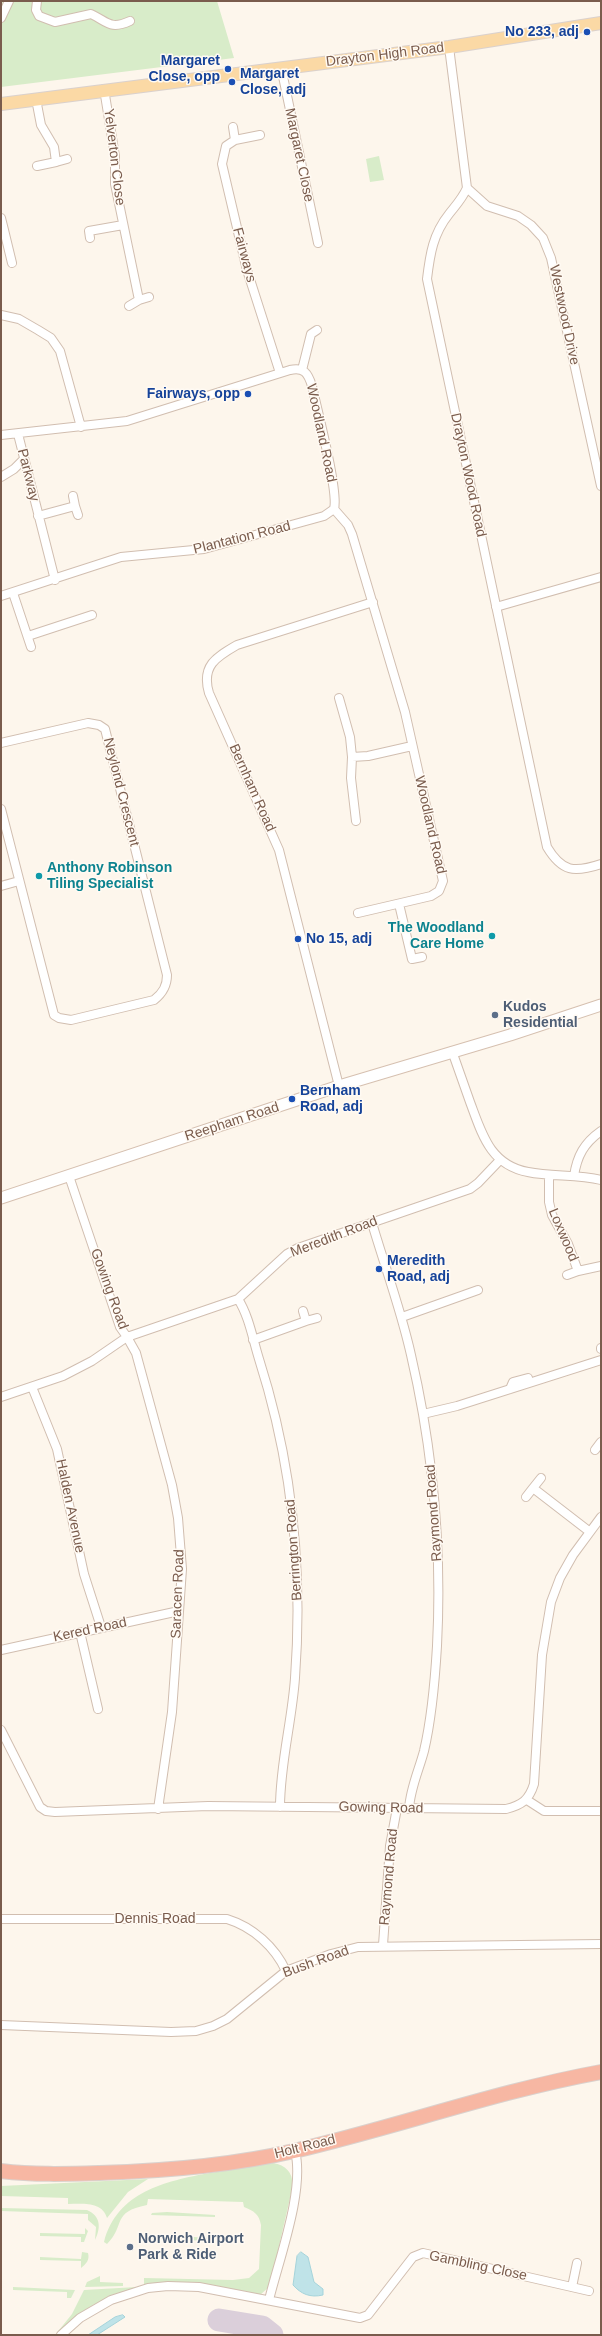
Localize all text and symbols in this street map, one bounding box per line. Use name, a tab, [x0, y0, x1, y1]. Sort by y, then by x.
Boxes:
place label: No 233, adj	[505, 24, 579, 40]
marker: No 233, adj	[582, 27, 592, 37]
street label: Drayton High Road	[325, 39, 445, 71]
place label: Margaret Close, opp	[148, 53, 220, 86]
marker: Margaret Close, opp	[223, 64, 233, 74]
place label: Margaret Close, adj	[240, 66, 306, 98]
marker: Margaret Close, adj	[227, 77, 237, 87]
street label: Margaret Close	[281, 106, 317, 204]
street label: Yelverton Close	[100, 108, 128, 206]
street label: Fairways	[229, 226, 259, 284]
street label: Westwood Drive	[545, 264, 583, 366]
street label: Woodland Road	[302, 382, 340, 484]
place label: Fairways, opp	[147, 386, 240, 402]
marker: Fairways, opp	[243, 389, 253, 399]
street label: Drayton Wood Road	[447, 411, 489, 539]
street label: Parkway	[13, 447, 43, 503]
street label: Plantation Road	[192, 518, 292, 558]
street label: Neylond Crescent	[99, 736, 143, 848]
street label: Bernham Road	[225, 742, 279, 834]
street label: Woodland Road	[411, 774, 449, 876]
place label: Anthony Robinson Tiling Specialist	[47, 860, 172, 892]
marker: Anthony Robinson Tiling Specialist	[34, 871, 44, 881]
place label: The Woodland Care Home	[388, 920, 484, 952]
place label: No 15, adj	[306, 931, 372, 947]
marker: The Woodland Care Home	[487, 931, 497, 941]
marker: No 15, adj	[293, 934, 303, 944]
place label: Kudos Residential	[503, 999, 578, 1032]
marker: Kudos Residential	[490, 1010, 500, 1020]
place label: Bernham Road, adj	[300, 1083, 363, 1116]
marker: Bernham Road, adj	[287, 1094, 297, 1104]
street label: Reepham Road	[183, 1099, 281, 1145]
street label: Loxwood	[544, 1206, 582, 1264]
street label: Meredith Road	[288, 1213, 380, 1261]
street label: Gowing Road	[87, 1246, 131, 1332]
place label: Meredith Road, adj	[387, 1253, 450, 1286]
marker: Meredith Road, adj	[374, 1264, 384, 1274]
street label: Halden Avenue	[52, 1458, 88, 1554]
street label: Raymond Road	[422, 1464, 446, 1562]
street label: Berrington Road	[282, 1499, 306, 1601]
street label: Saracen Road	[168, 1549, 188, 1639]
street label: Kered Road	[52, 1614, 128, 1646]
street label: Gowing Road	[338, 1799, 424, 1817]
street label: Raymond Road	[376, 1828, 402, 1926]
street label: Dennis Road	[115, 1911, 195, 1927]
street label: Bush Road	[281, 1942, 351, 1982]
street label: Holt Road	[273, 2131, 337, 2163]
place label: Norwich Airport Park & Ride	[138, 2231, 244, 2264]
marker: Norwich Airport Park & Ride	[125, 2242, 135, 2252]
street label: Gambling Close	[428, 2247, 528, 2285]

